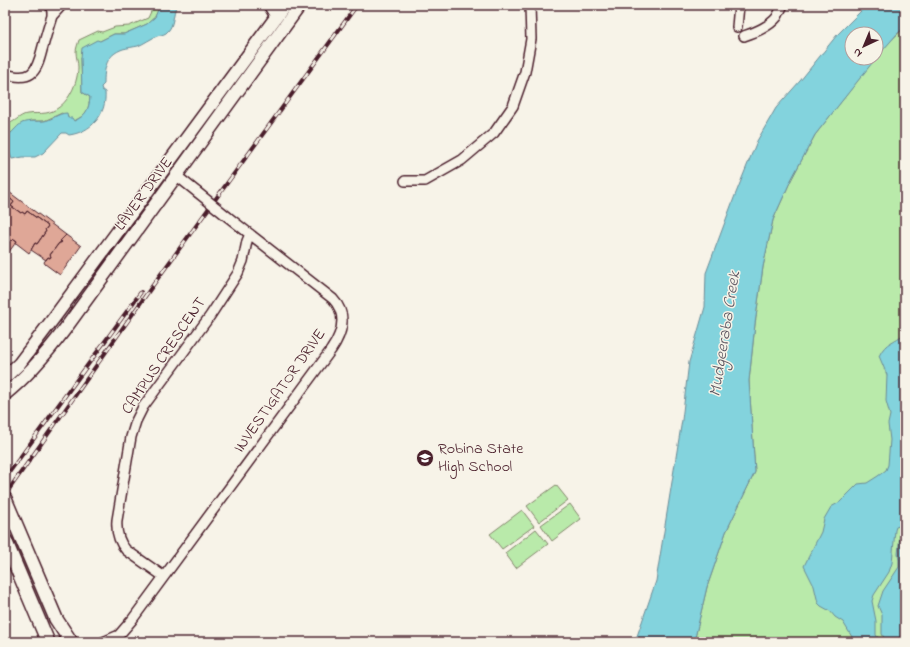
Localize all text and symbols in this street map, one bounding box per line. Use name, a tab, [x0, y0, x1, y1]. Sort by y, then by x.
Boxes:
north arrow	[844, 26, 884, 66]
text: N	[850, 44, 866, 61]
street label: LAVER DRIVE	[109, 152, 179, 236]
water label: Mudgeeraba Creek	[703, 268, 748, 399]
street label: CAMPUS CRESCENT	[116, 292, 212, 420]
street label: INVESTIGATOR DRIVE	[228, 324, 332, 458]
place label: Robina State High School	[438, 437, 524, 479]
school or university icon: Robina State High School	[415, 448, 435, 468]

